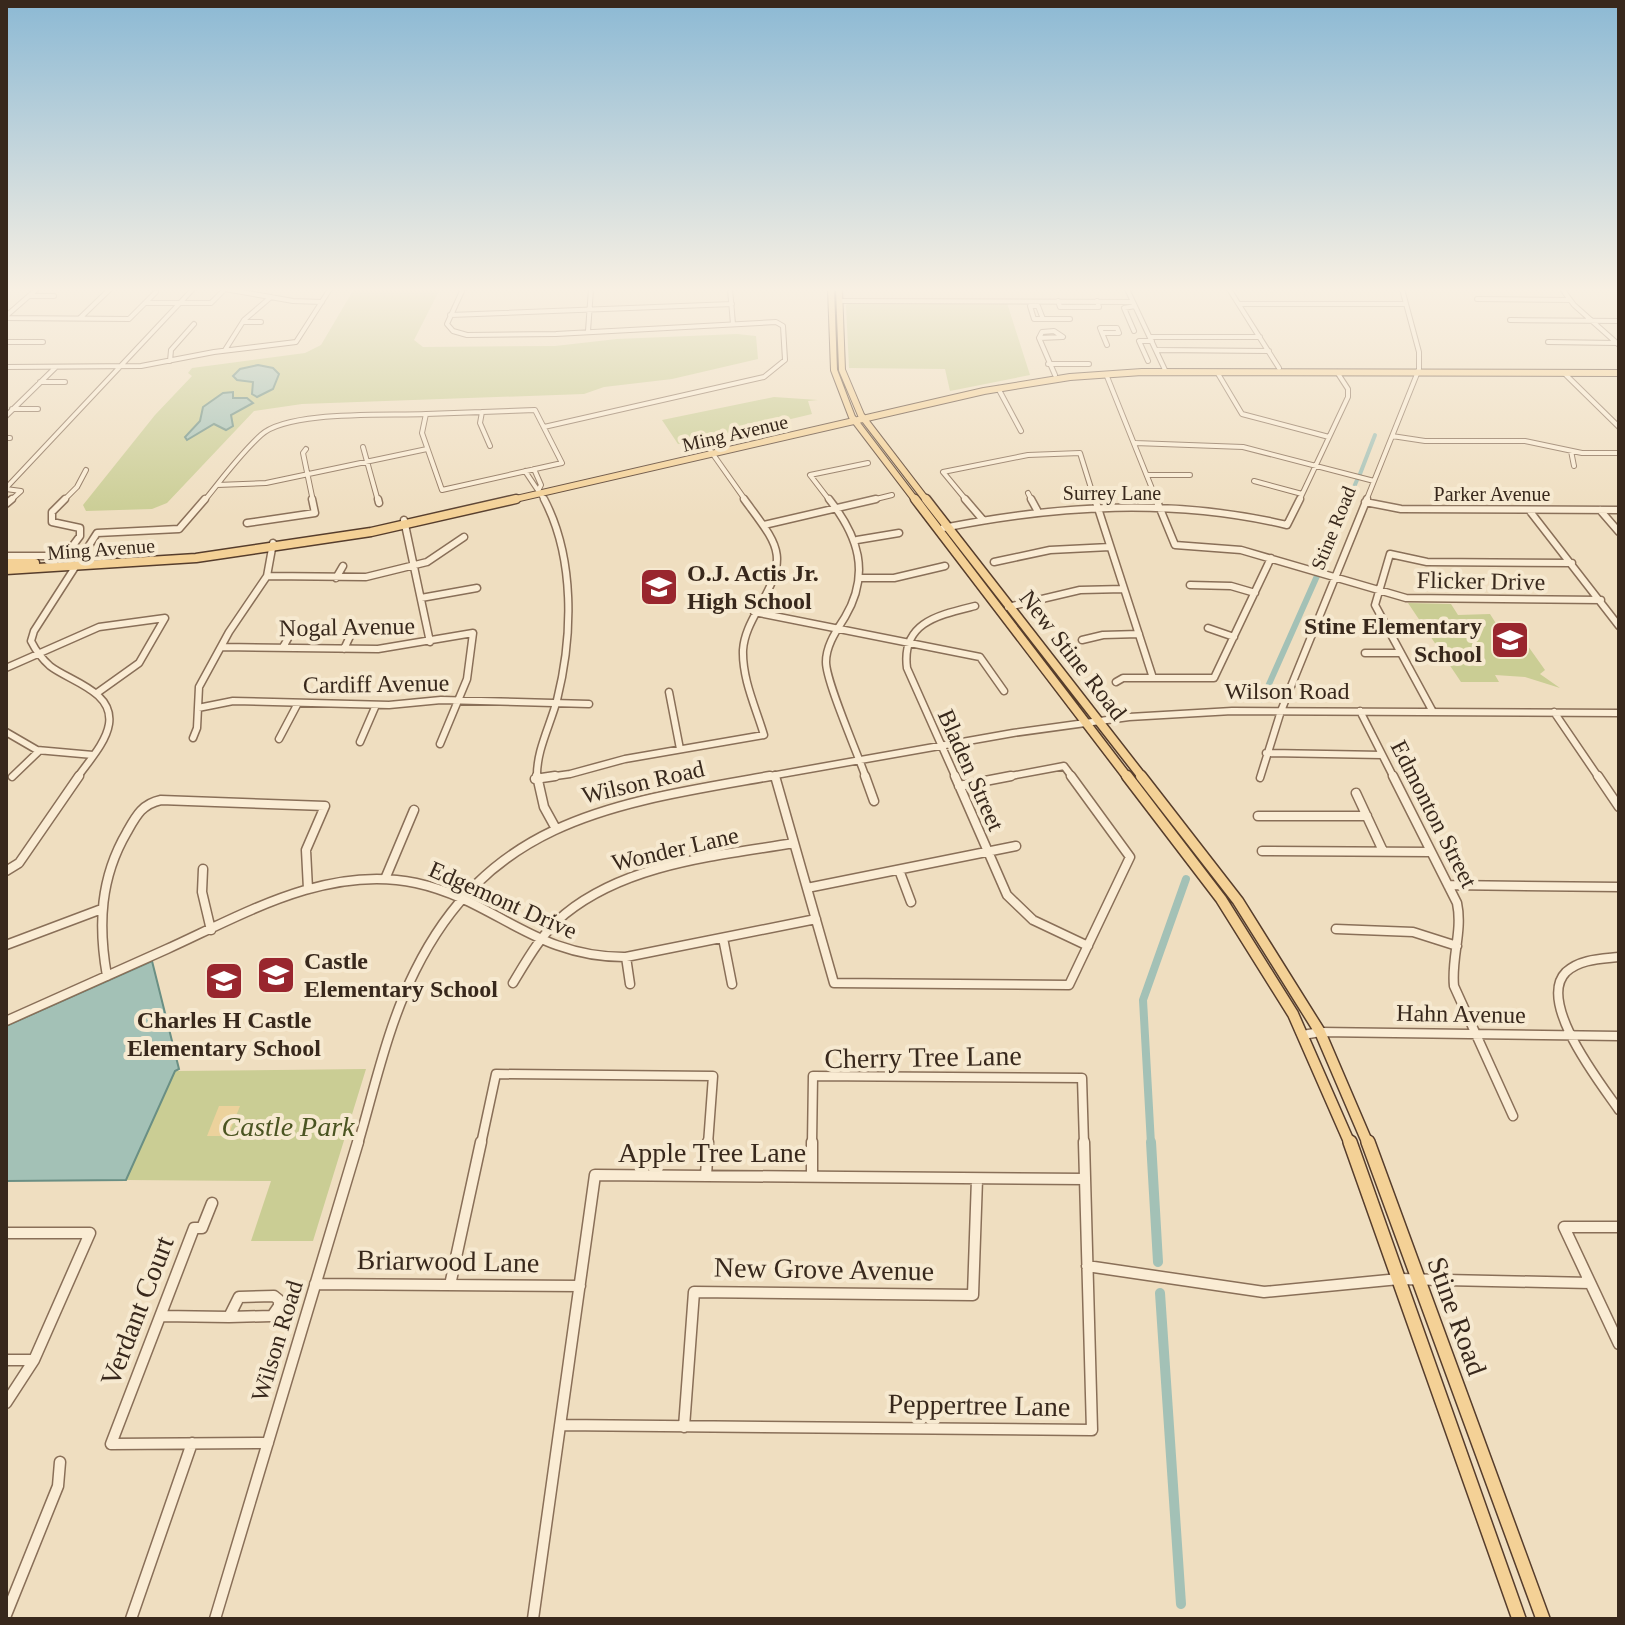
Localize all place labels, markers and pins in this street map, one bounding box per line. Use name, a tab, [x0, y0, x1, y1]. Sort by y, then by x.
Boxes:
place label: O.J. Actis Jr. High School	[687, 560, 819, 614]
school or university icon: O.J. Actis Jr. High School	[638, 566, 680, 608]
place label: Stine Elementary School	[1304, 613, 1482, 667]
school or university icon: Stine Elementary School	[1489, 619, 1531, 661]
place label: Castle Elementary School	[304, 948, 498, 1002]
school or university icon: Castle Elementary School	[255, 954, 297, 996]
school or university icon: Charles H Castle Elementary School	[203, 960, 245, 1002]
place label: Charles H Castle Elementary School	[127, 1007, 321, 1061]

